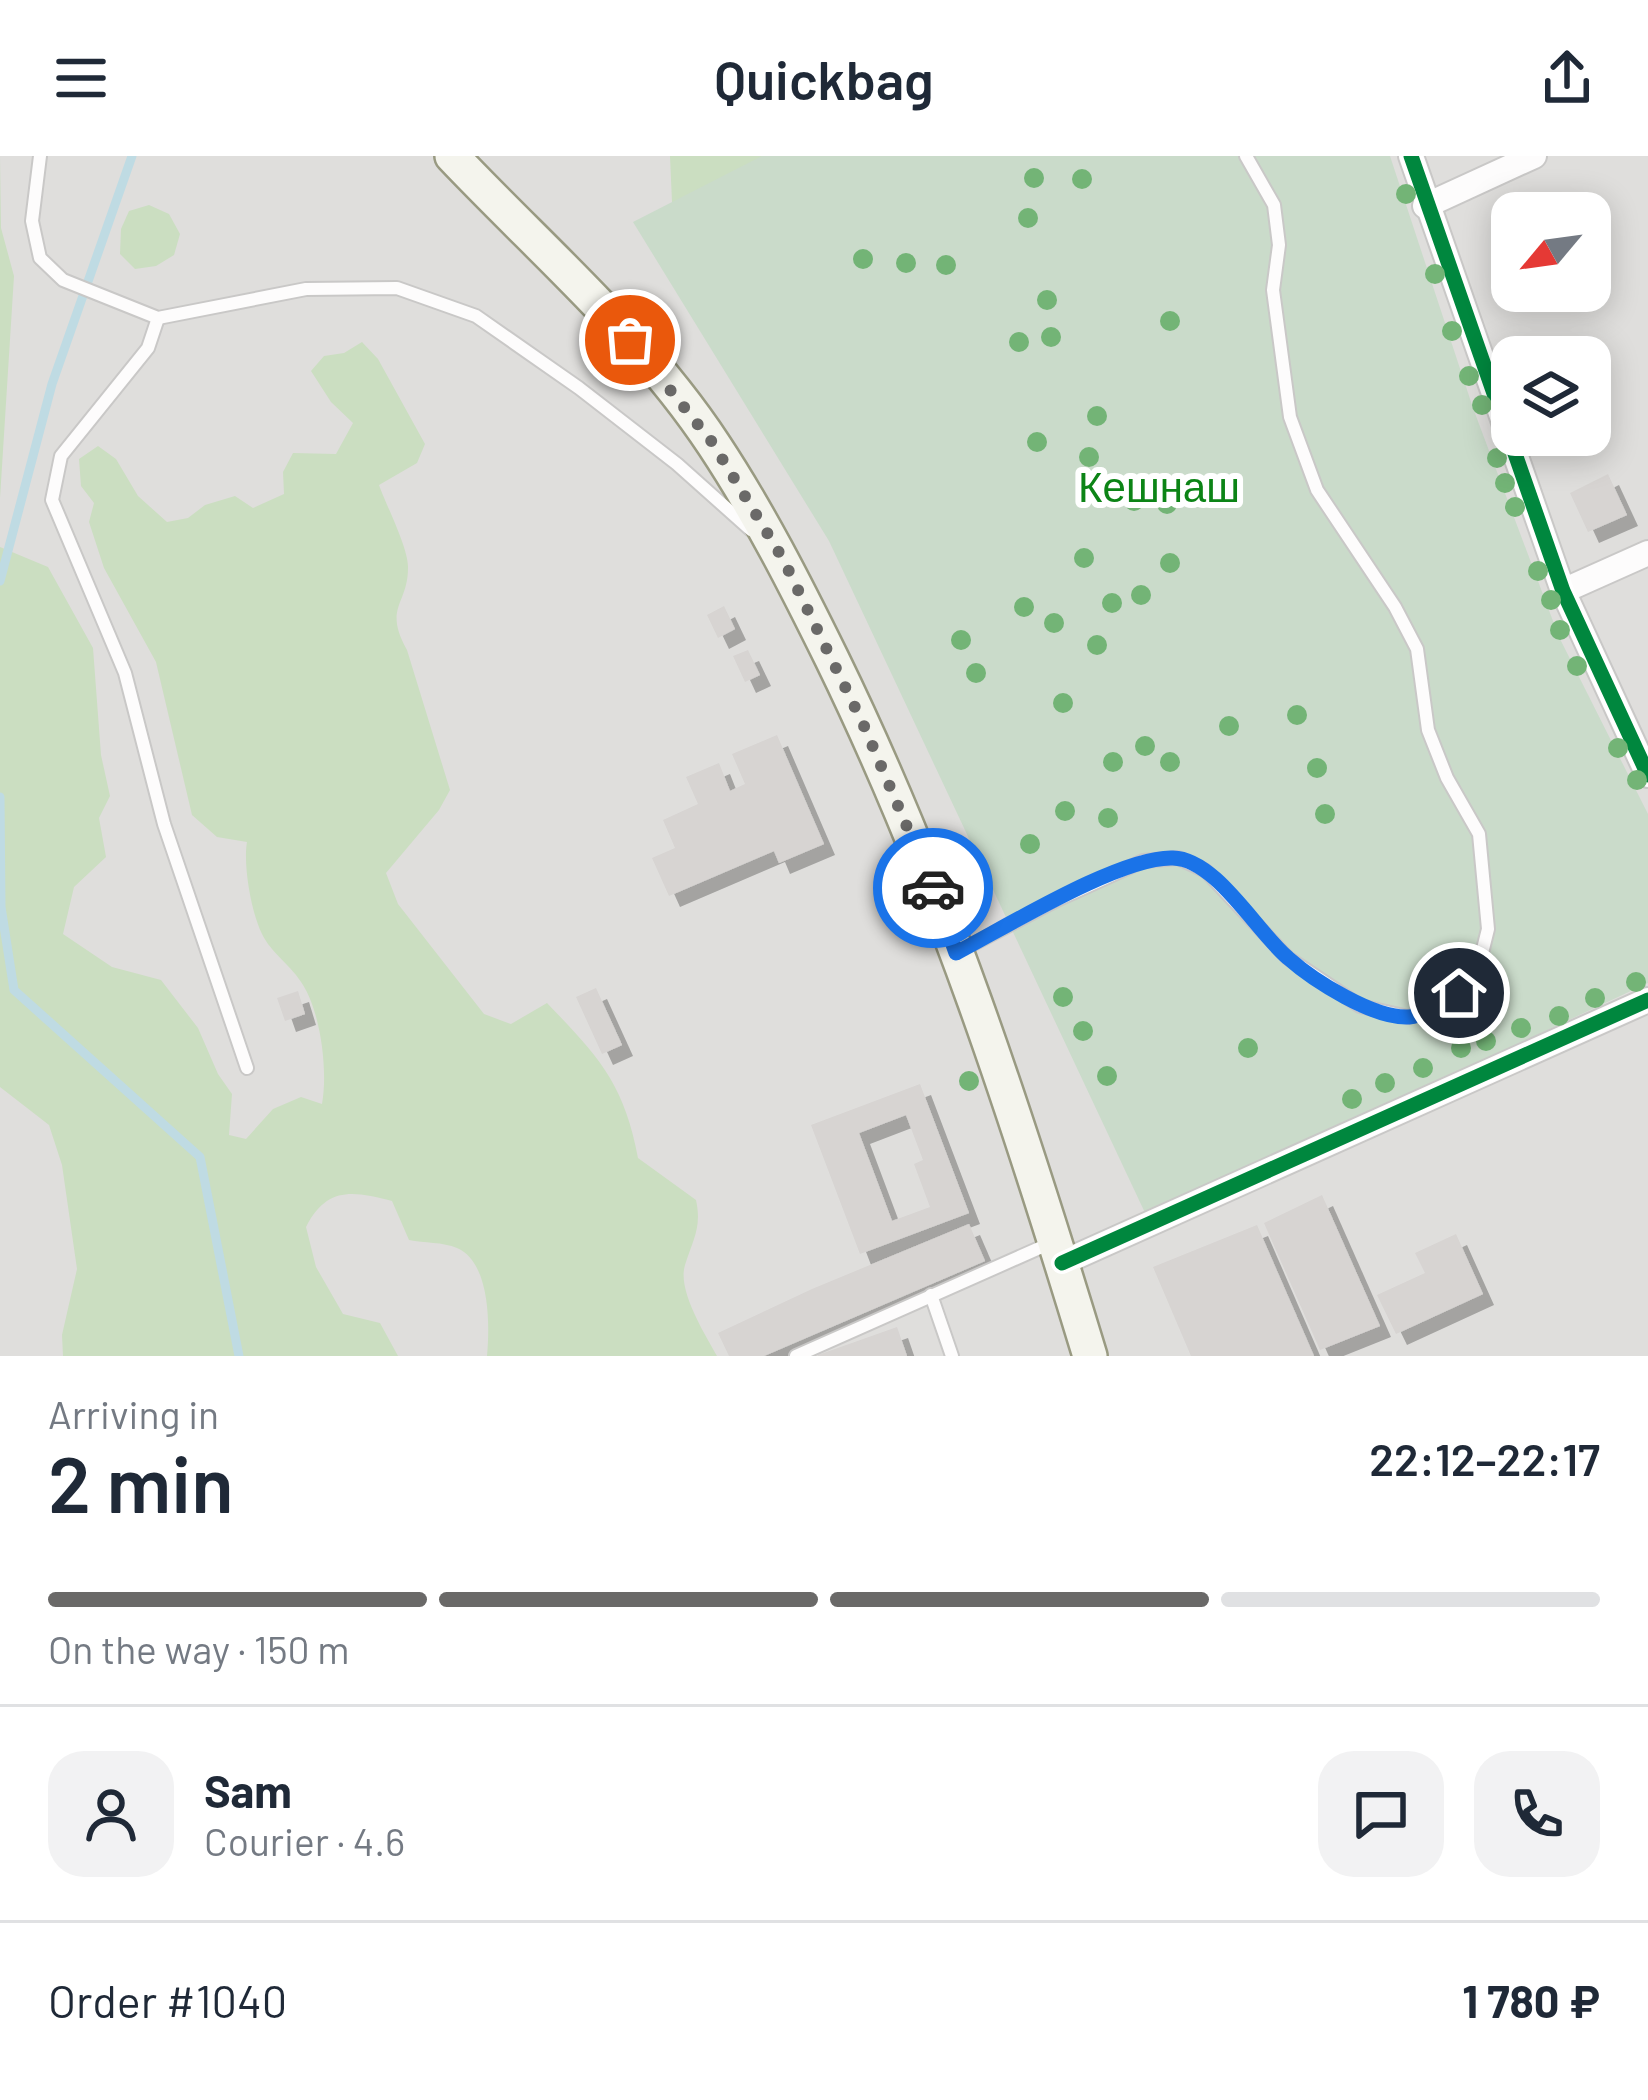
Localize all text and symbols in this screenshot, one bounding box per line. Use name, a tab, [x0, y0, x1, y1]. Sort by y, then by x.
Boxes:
icon: menu	[48, 45, 114, 111]
icon: share	[1534, 45, 1600, 111]
text: Quickbag	[714, 46, 934, 111]
north arrow	[1491, 192, 1611, 312]
map controls	[1491, 192, 1611, 456]
pin	[579, 289, 681, 391]
icon: bag	[597, 307, 663, 373]
button: layers	[1491, 336, 1611, 456]
park label: Кешнаш	[1078, 460, 1240, 510]
courier	[873, 828, 993, 948]
icon: car	[900, 855, 966, 921]
pin	[1408, 942, 1510, 1044]
icon: home	[1426, 960, 1492, 1026]
text: Arriving in	[48, 1390, 219, 1437]
text: 22:12–22:17	[1369, 1431, 1600, 1485]
text: 2 min	[48, 1435, 234, 1529]
text: On the way · 150 m	[48, 1625, 350, 1672]
button: person	[48, 1751, 174, 1877]
button: chat	[1318, 1751, 1444, 1877]
button: phone	[1474, 1751, 1600, 1877]
text: Sam	[204, 1763, 292, 1817]
text: Courier · 4.6	[204, 1817, 405, 1864]
text: Order #1040	[48, 1973, 287, 2027]
text: 1 780 ₽	[1462, 1973, 1600, 2027]

